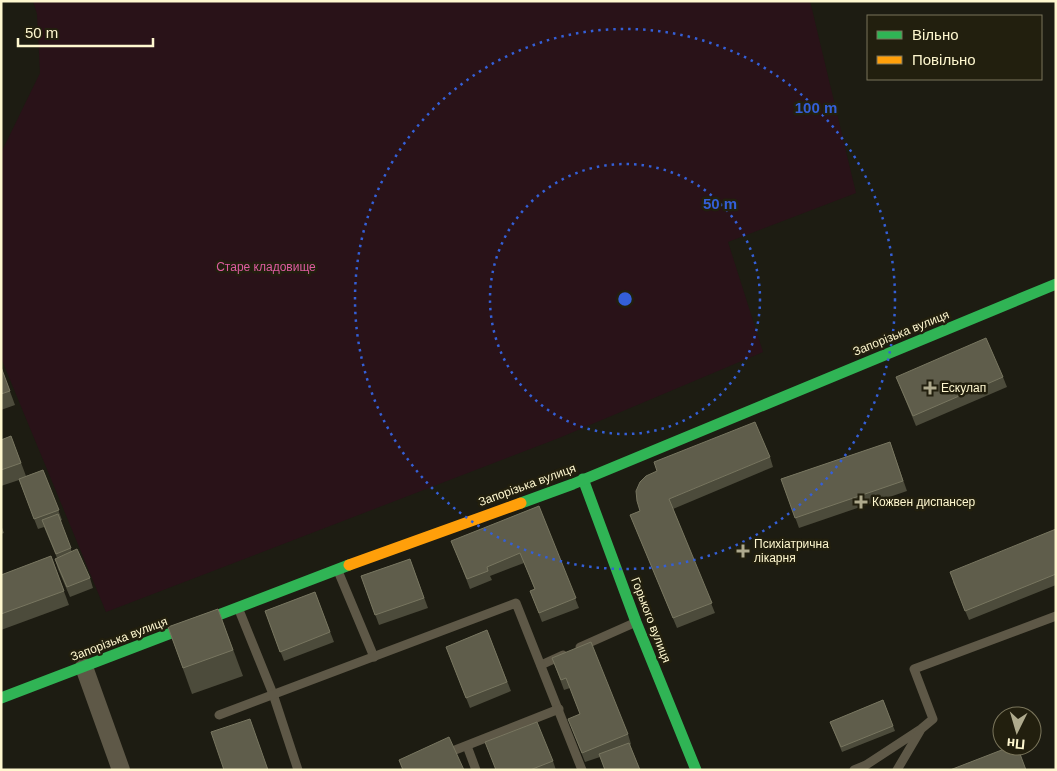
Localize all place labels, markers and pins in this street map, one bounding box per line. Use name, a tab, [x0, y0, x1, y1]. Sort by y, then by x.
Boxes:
centre of rings	[616, 290, 634, 308]
marker: Ескулап	[923, 381, 937, 395]
place label: Ескулап	[941, 381, 986, 395]
marker: Кожвен диспансер	[854, 495, 868, 509]
place label: Кожвен диспансер	[872, 495, 976, 509]
place label: Психіатрична лікарня	[754, 537, 829, 565]
marker: Психіатрична лікарня	[736, 544, 750, 558]

